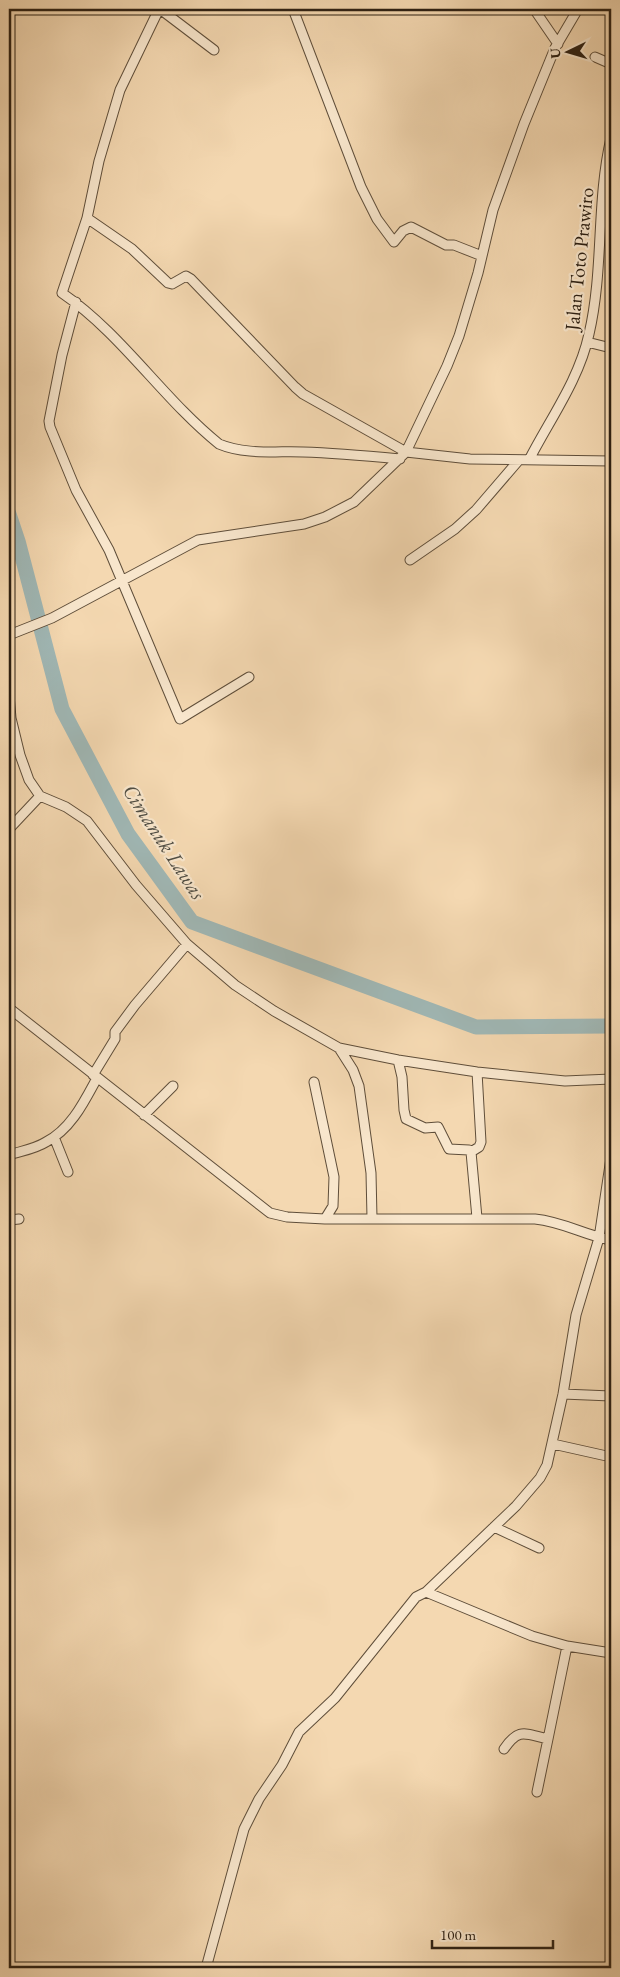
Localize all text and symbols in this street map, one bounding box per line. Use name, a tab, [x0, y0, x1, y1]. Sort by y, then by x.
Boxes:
north arrow	[542, 28, 592, 78]
text: U	[546, 47, 564, 59]
street label: Jalan Toto Prawiro	[558, 186, 599, 334]
water label: Cimanuk Lawas	[117, 779, 212, 905]
scale bar	[432, 1917, 554, 1949]
text: 100 m	[440, 1925, 477, 1944]

